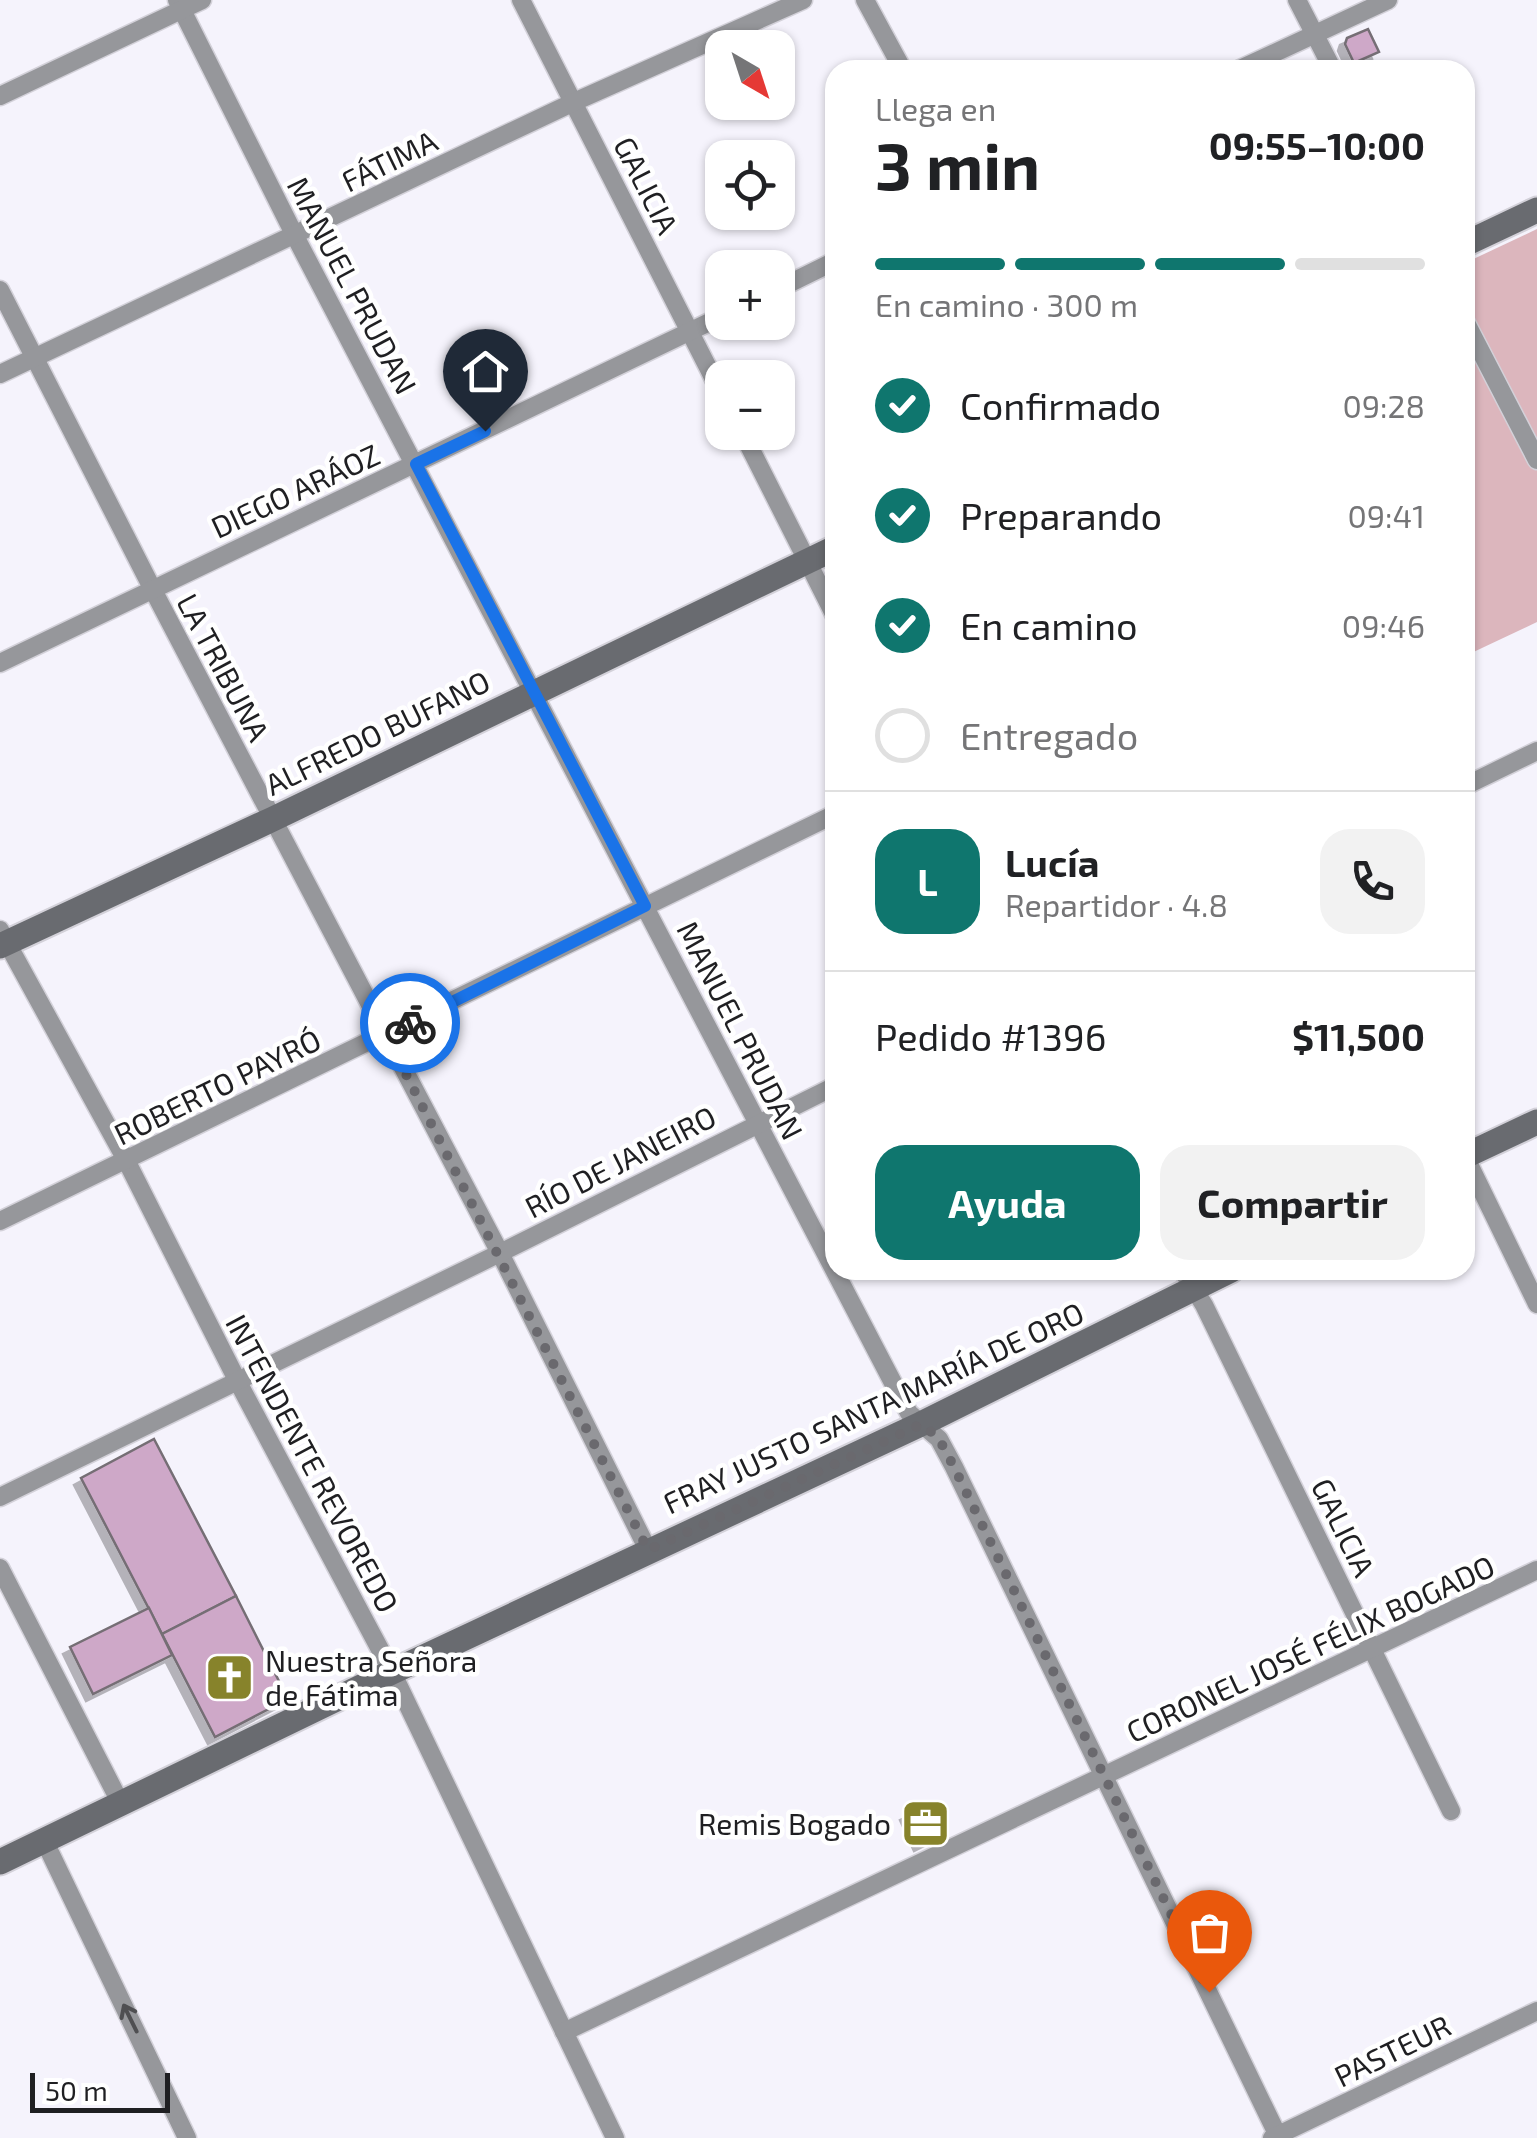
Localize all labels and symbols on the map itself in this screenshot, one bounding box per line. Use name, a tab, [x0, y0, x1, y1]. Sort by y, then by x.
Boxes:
north arrow	[705, 30, 795, 120]
street label: FÁTIMA	[335, 121, 443, 198]
street label: GALICIA	[607, 130, 687, 240]
street label: MANUEL PRUDAN	[281, 171, 425, 399]
pin	[443, 329, 528, 432]
street label: DIEGO ARÁOZ	[205, 435, 385, 545]
street label: LA TRIBUNA	[170, 587, 278, 747]
street label: ALFREDO BUFANO	[259, 662, 495, 802]
street label: MANUEL PRUDAN	[670, 915, 812, 1145]
courier	[360, 973, 460, 1073]
street label: ROBERTO PAYRÓ	[108, 1020, 326, 1152]
street label: RÍO DE JANEIRO	[519, 1097, 721, 1225]
street label: FRAY JUSTO SANTA MARÍA DE ORO	[657, 1294, 1089, 1520]
street label: INTENDENTE REVOREDO	[219, 1308, 407, 1618]
street label: GALICIA	[1305, 1472, 1383, 1582]
street label: CORONEL JOSÉ FÉLIX BOGADO	[1120, 1547, 1500, 1749]
place label: Nuestra Señora de Fátima	[265, 1642, 477, 1712]
church icon: Nuestra Señora de Fátima	[204, 1651, 256, 1703]
office icon: Remis Bogado	[900, 1797, 952, 1849]
place label: Remis Bogado	[698, 1805, 891, 1841]
pin	[1167, 1890, 1252, 1993]
one-way arrow	[119, 2004, 138, 2034]
street label: PASTEUR	[1328, 2006, 1456, 2094]
scale bar	[30, 2068, 170, 2112]

